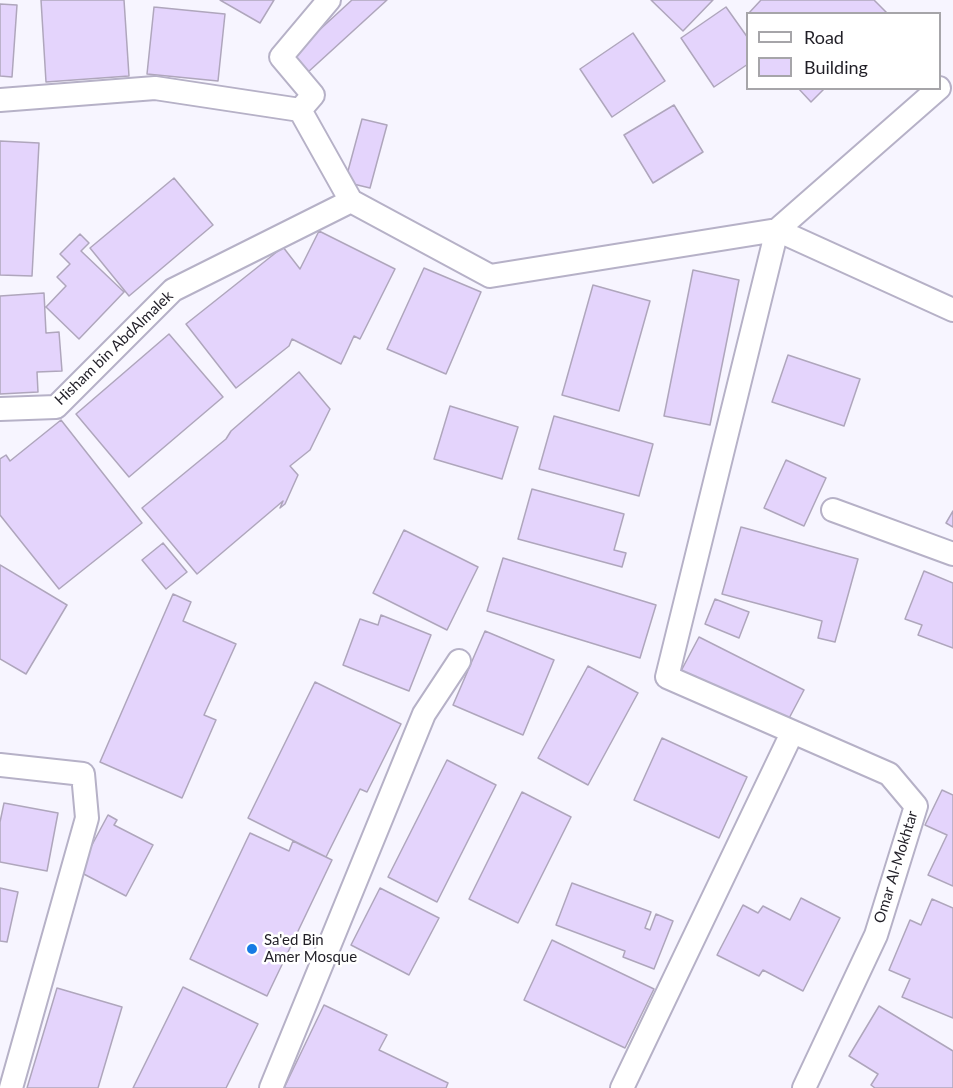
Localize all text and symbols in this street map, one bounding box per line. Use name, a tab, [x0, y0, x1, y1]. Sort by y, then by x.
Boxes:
legend	[746, 12, 941, 90]
text: Road	[804, 26, 844, 48]
text: Building	[804, 56, 868, 78]
street label: Hisham bin AbdAlmalek	[51, 287, 177, 409]
street label: Omar Al-Mokhtar	[870, 809, 922, 925]
place label: Sa'ed Bin Amer Mosque	[264, 931, 357, 966]
marker: Sa'ed Bin Amer Mosque	[245, 942, 259, 956]

